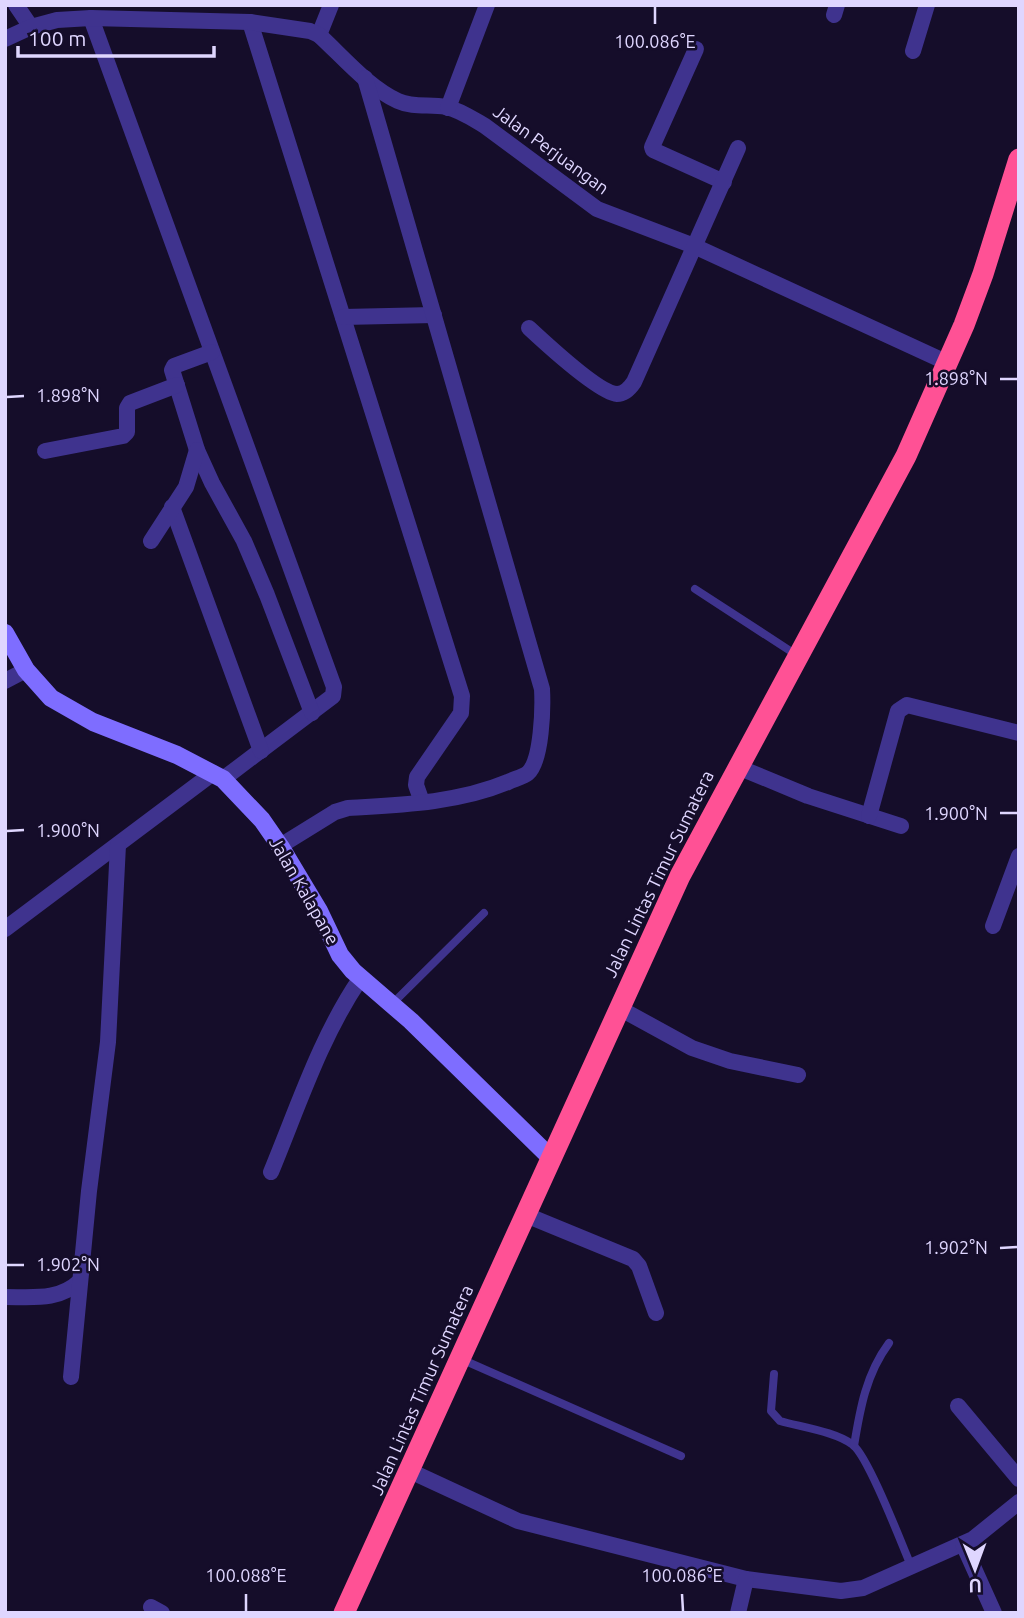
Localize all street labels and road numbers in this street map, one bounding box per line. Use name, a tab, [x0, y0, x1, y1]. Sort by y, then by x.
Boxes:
street label: Jalan Perjuangan	[490, 101, 613, 198]
street label: Jalan Lintas Timur Sumatera	[599, 767, 717, 980]
street label: Jalan Kalapane	[266, 833, 344, 948]
street label: Jalan Lintas Timur Sumatera	[366, 1282, 477, 1498]

